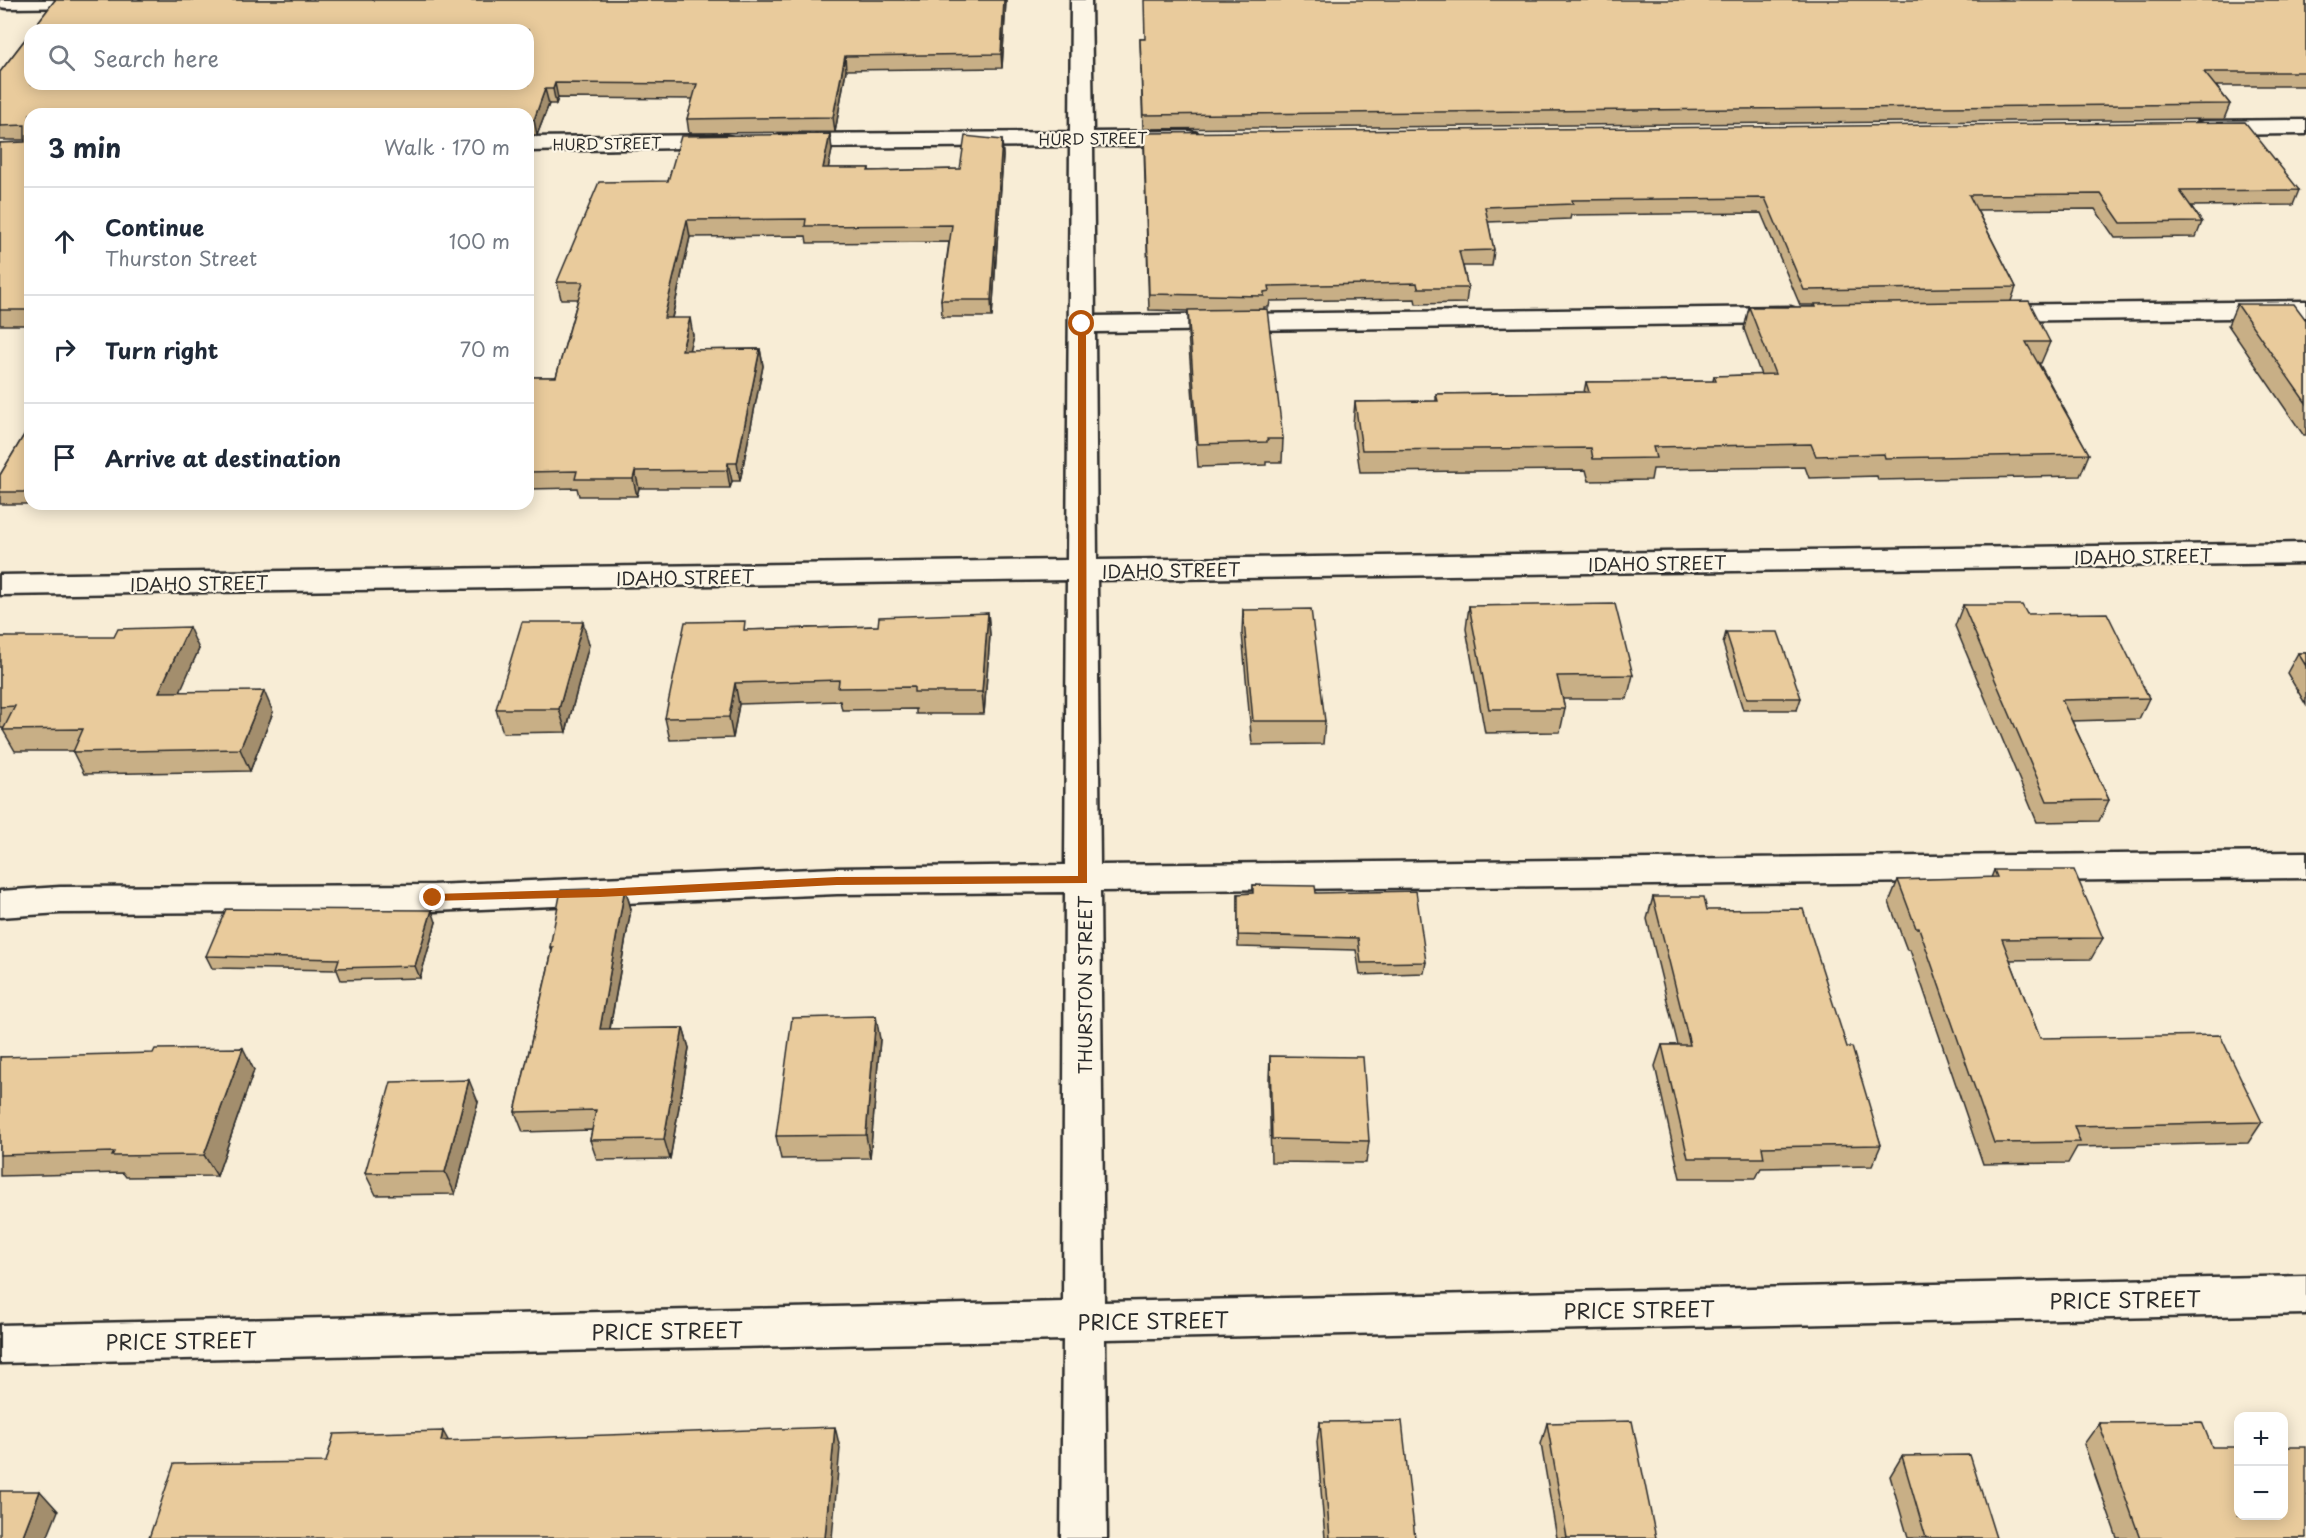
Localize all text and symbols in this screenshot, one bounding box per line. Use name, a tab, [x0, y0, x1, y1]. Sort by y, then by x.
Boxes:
search box	[24, 24, 534, 90]
icon: search	[45, 41, 78, 74]
text: Search here	[93, 41, 219, 74]
street label: HURD STREET	[1038, 126, 1148, 150]
text: 3 min	[48, 128, 121, 167]
street label: HURD STREET	[552, 131, 662, 155]
text: Walk · 170 m	[384, 132, 510, 162]
text: Continue	[105, 210, 204, 243]
icon: ahead	[48, 225, 81, 258]
text: 100 m	[449, 226, 510, 256]
text: Thurston Street	[105, 243, 257, 273]
route start	[1068, 310, 1094, 336]
icon: right	[48, 333, 81, 366]
text: Turn right	[105, 333, 218, 366]
text: 70 m	[460, 334, 510, 364]
icon: arrive	[48, 441, 81, 474]
text: Arrive at destination	[105, 441, 341, 474]
street label: IDAHO STREET	[2074, 541, 2213, 571]
street label: IDAHO STREET	[1588, 548, 1727, 578]
street label: IDAHO STREET	[1102, 555, 1241, 585]
street label: IDAHO STREET	[616, 562, 755, 592]
street label: IDAHO STREET	[130, 568, 269, 598]
route end	[419, 884, 445, 910]
street label: THURSTON STREET	[1071, 895, 1098, 1074]
street label: PRICE STREET	[2049, 1282, 2202, 1316]
street label: PRICE STREET	[1563, 1292, 1716, 1326]
street label: PRICE STREET	[1077, 1303, 1230, 1337]
street label: PRICE STREET	[591, 1313, 744, 1347]
street label: PRICE STREET	[105, 1323, 258, 1357]
map controls	[2234, 1412, 2288, 1520]
button: +	[2234, 1412, 2288, 1466]
button: −	[2234, 1466, 2288, 1520]

